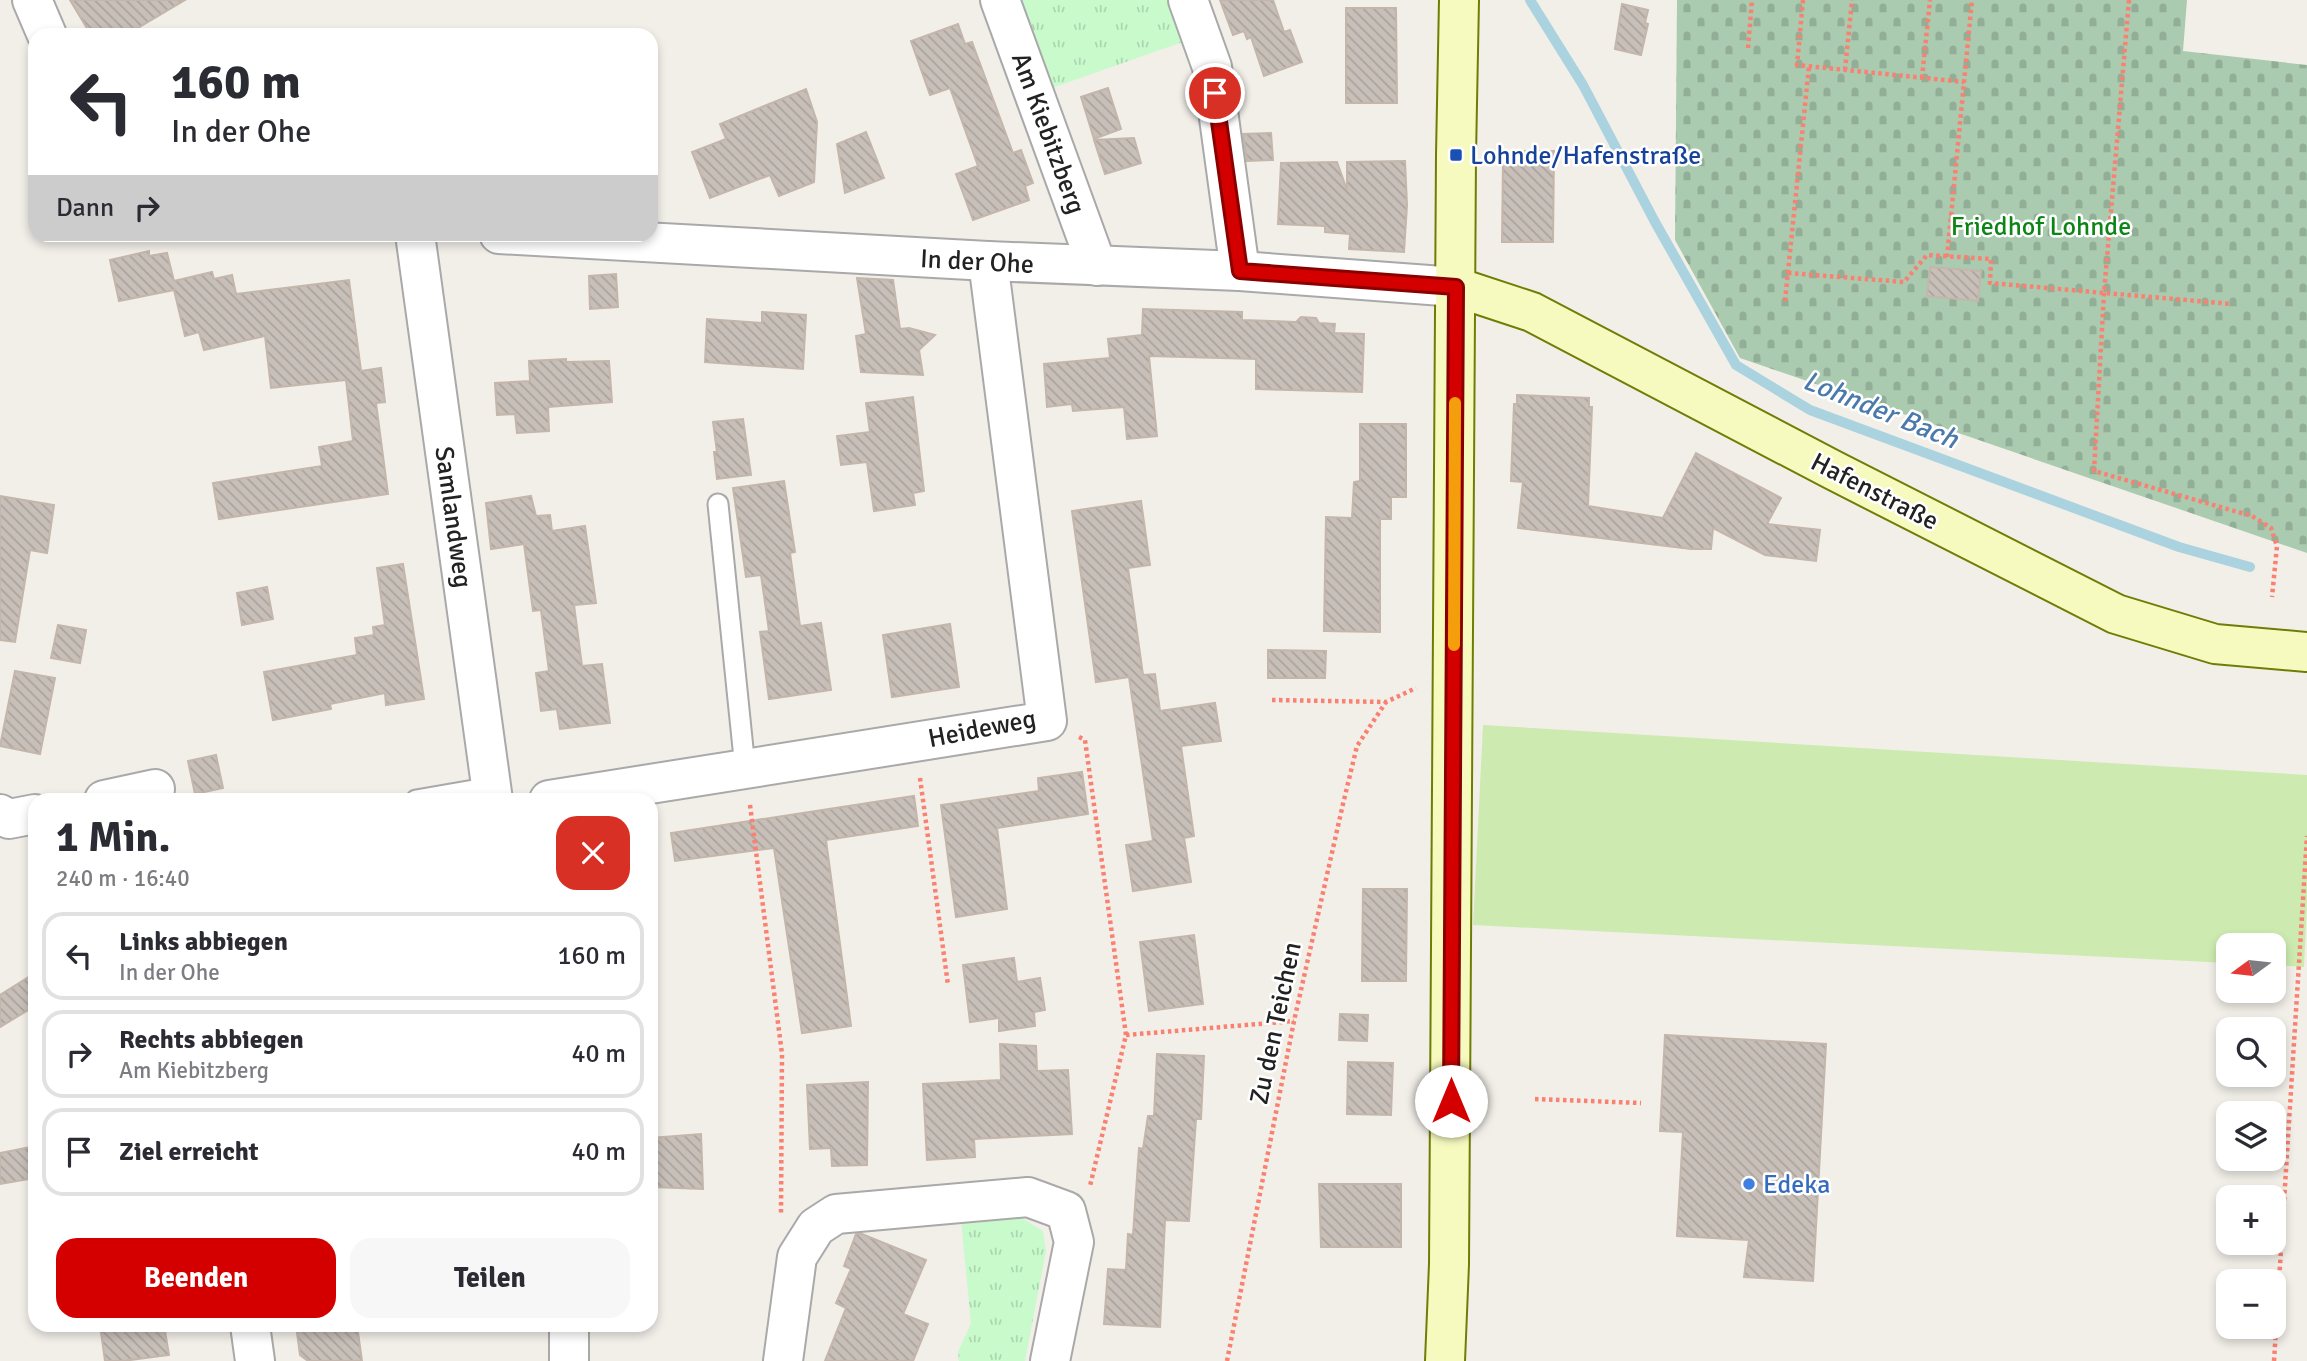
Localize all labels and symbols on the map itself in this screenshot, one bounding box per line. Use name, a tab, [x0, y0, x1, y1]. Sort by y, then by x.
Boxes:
street label: Am Kiebitzberg	[1004, 48, 1092, 218]
pin	[1185, 63, 1245, 123]
place label: Lohnde/Hafenstraße	[1470, 140, 1701, 172]
marker: Lohnde/Hafenstraße	[1448, 147, 1464, 163]
park label: Friedhof Lohnde	[1951, 211, 2131, 243]
street label: In der Ohe	[919, 243, 1035, 281]
water label: Lohnder Bach	[1798, 363, 1964, 457]
street label: Samlandweg	[427, 444, 479, 590]
street label: Hafenstraße	[1805, 446, 1944, 538]
street label: Heideweg	[926, 703, 1039, 755]
north arrow	[2216, 933, 2286, 1003]
street label: Zu den Teichen	[1243, 939, 1309, 1107]
position arrow	[1414, 1064, 1488, 1138]
place label: Edeka	[1763, 1169, 1830, 1201]
marker: Edeka	[1741, 1176, 1757, 1192]

